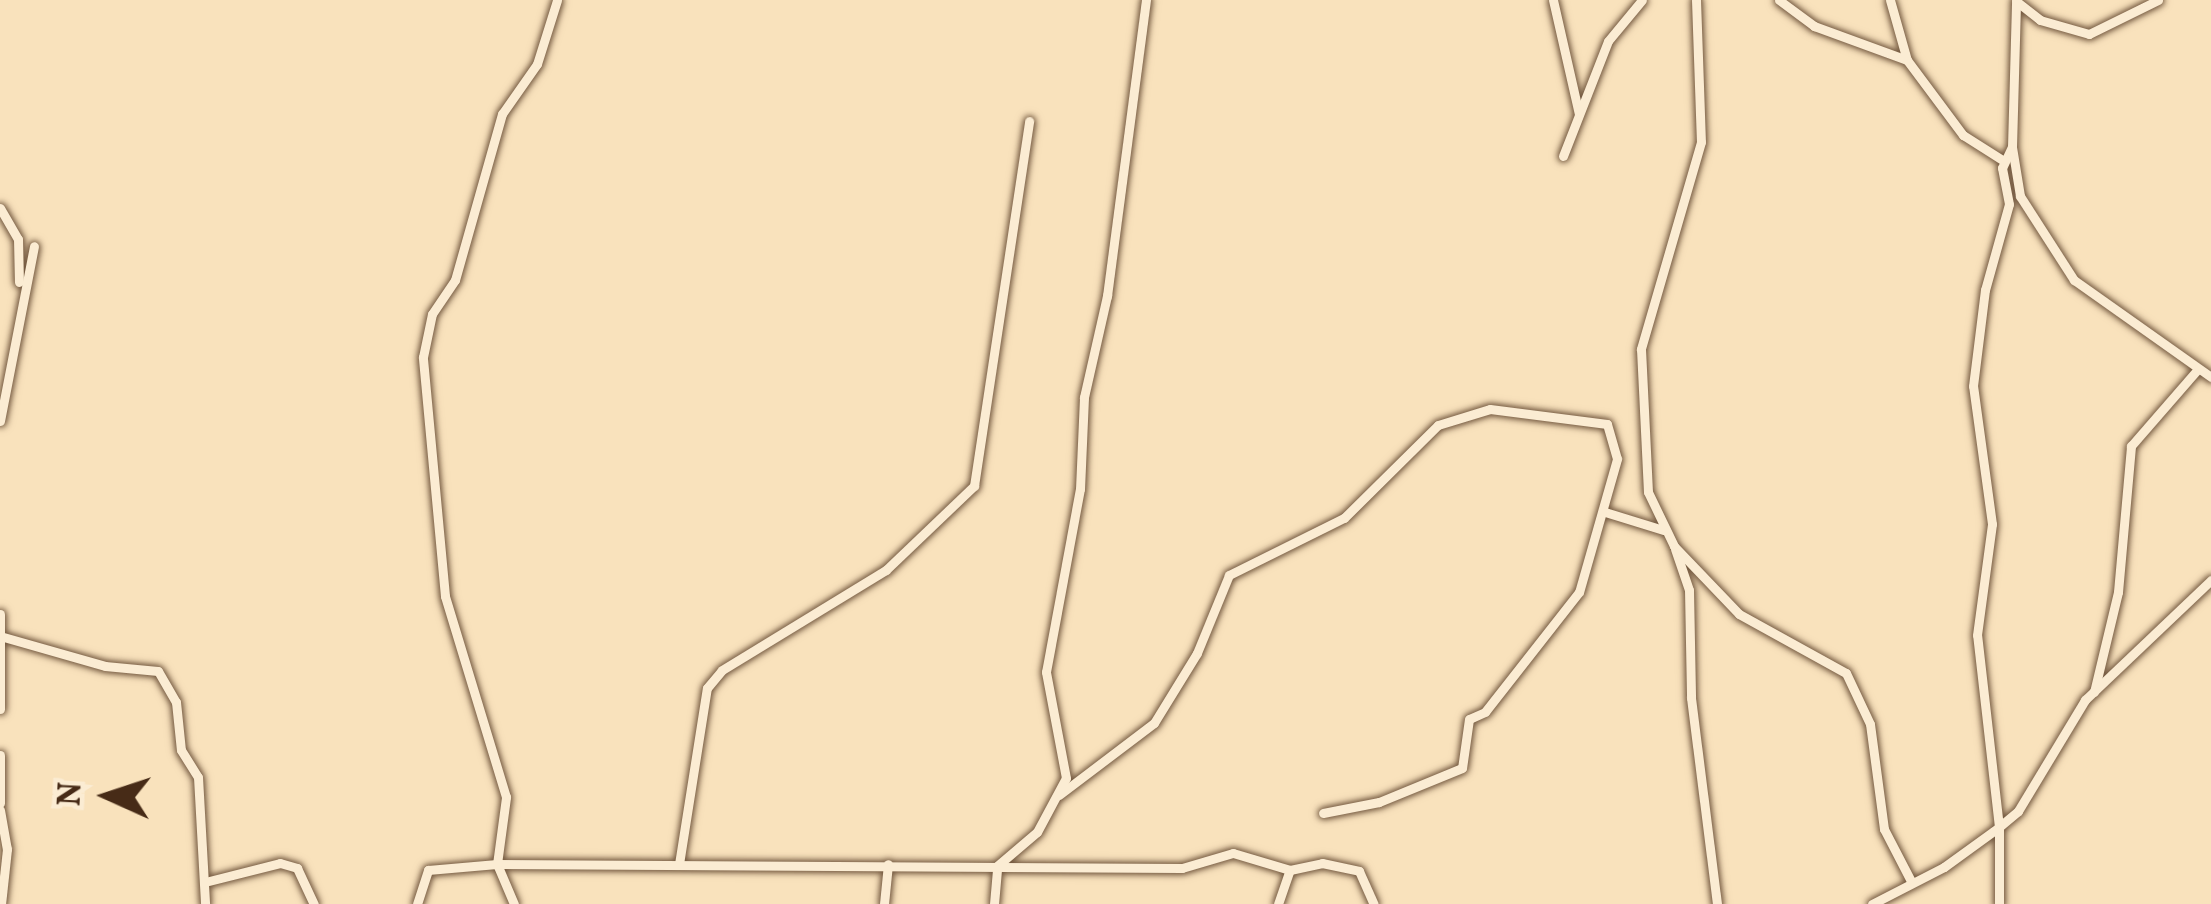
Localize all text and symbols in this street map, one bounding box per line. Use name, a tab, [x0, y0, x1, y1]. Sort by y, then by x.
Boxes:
north arrow	[48, 736, 168, 856]
text: N	[48, 781, 96, 807]

